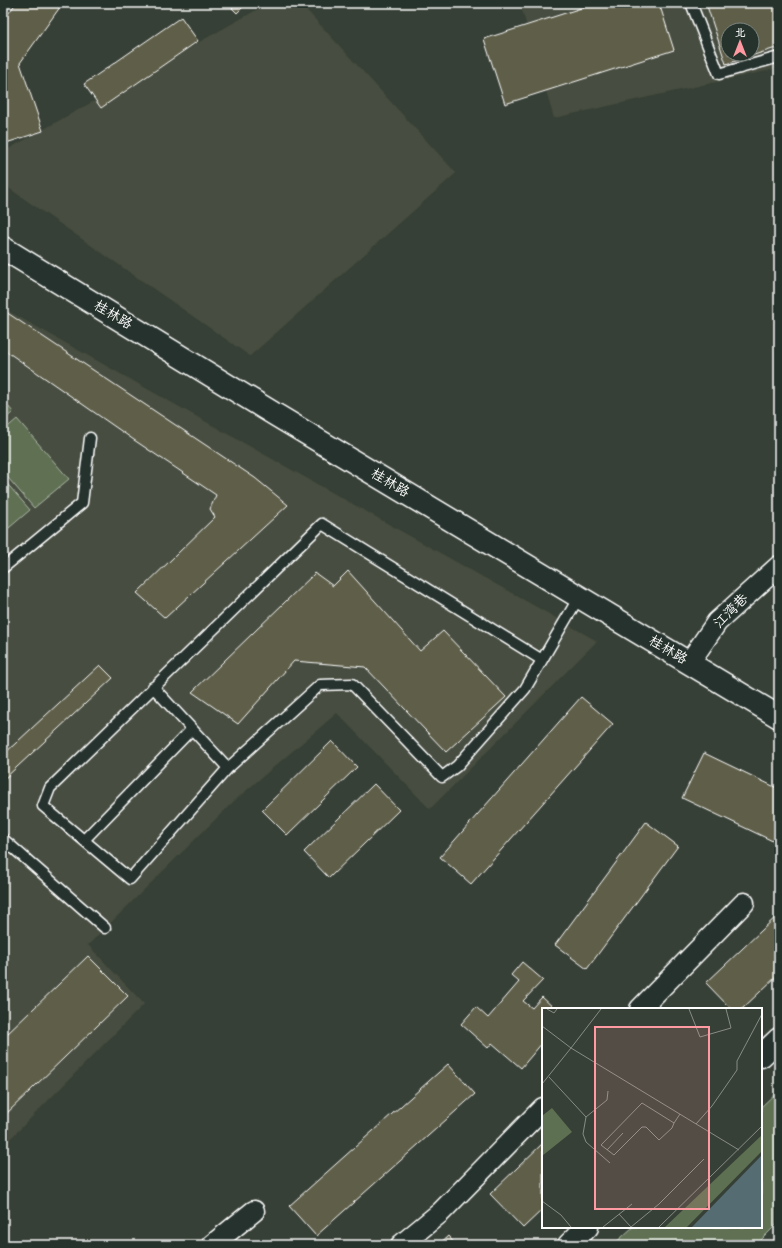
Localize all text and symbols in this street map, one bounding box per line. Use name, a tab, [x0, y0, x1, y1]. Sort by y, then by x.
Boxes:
north arrow	[720, 22, 760, 62]
text: 北	[735, 26, 746, 40]
street label: 桂林路	[90, 296, 136, 334]
street label: 桂林路	[367, 464, 413, 502]
street label: 江湾巷	[710, 589, 753, 632]
street label: 桂林路	[645, 631, 691, 669]
inset map	[542, 1008, 762, 1228]

